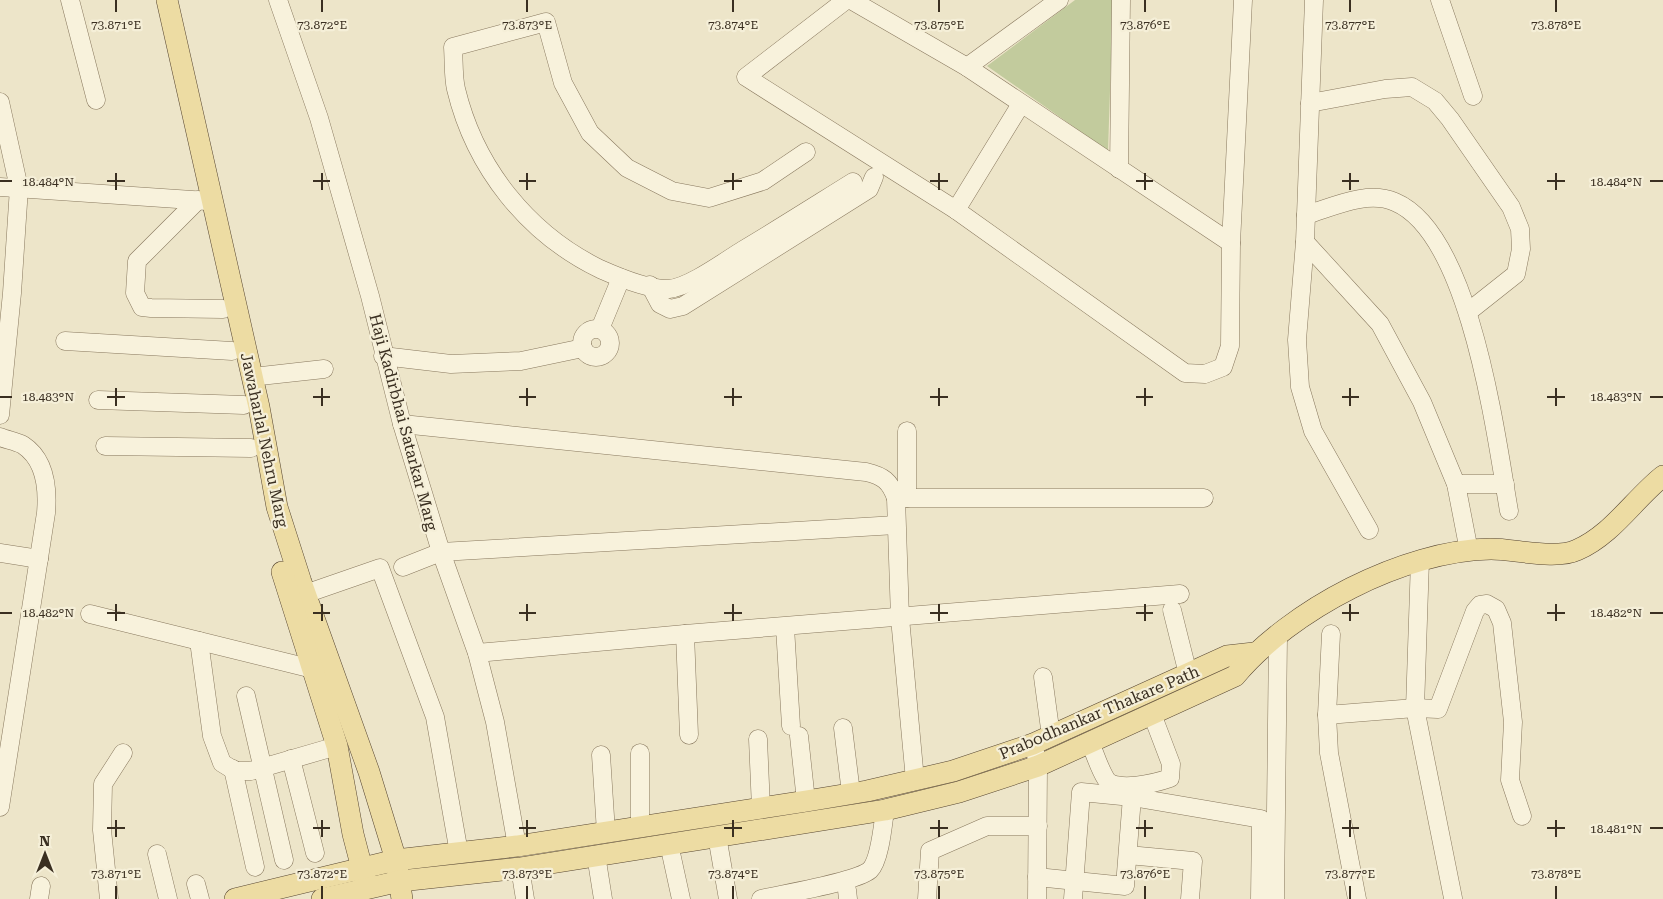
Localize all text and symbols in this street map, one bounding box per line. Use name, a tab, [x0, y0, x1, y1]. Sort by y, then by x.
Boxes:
text: 73.871°E	[91, 18, 141, 32]
text: 73.872°E	[297, 18, 347, 32]
text: 73.873°E	[502, 18, 552, 32]
text: 73.874°E	[708, 18, 758, 32]
text: 73.875°E	[914, 18, 964, 32]
text: 73.876°E	[1120, 18, 1170, 32]
text: 73.877°E	[1325, 18, 1375, 32]
text: 73.878°E	[1531, 18, 1581, 32]
text: 18.484°N	[22, 175, 74, 189]
text: 18.484°N	[1590, 175, 1642, 189]
street label: Haji Kadirbhai Satarkar Marg	[365, 312, 442, 534]
street label: Jawaharlal Nehru Marg	[237, 351, 293, 530]
text: 18.483°N	[22, 390, 74, 404]
text: 18.483°N	[1590, 390, 1642, 404]
text: 18.482°N	[22, 606, 74, 620]
text: 18.482°N	[1590, 606, 1642, 620]
street label: Prabodhankar Thakare Path	[996, 662, 1202, 763]
text: 18.481°N	[1590, 822, 1642, 836]
north arrow	[20, 829, 70, 879]
text: N	[40, 833, 51, 849]
text: 73.871°E	[91, 867, 141, 881]
text: 73.872°E	[297, 867, 347, 881]
text: 73.873°E	[502, 867, 552, 881]
text: 73.874°E	[708, 867, 758, 881]
text: 73.875°E	[914, 867, 964, 881]
text: 73.876°E	[1120, 867, 1170, 881]
text: 73.877°E	[1325, 867, 1375, 881]
text: 73.878°E	[1531, 867, 1581, 881]

